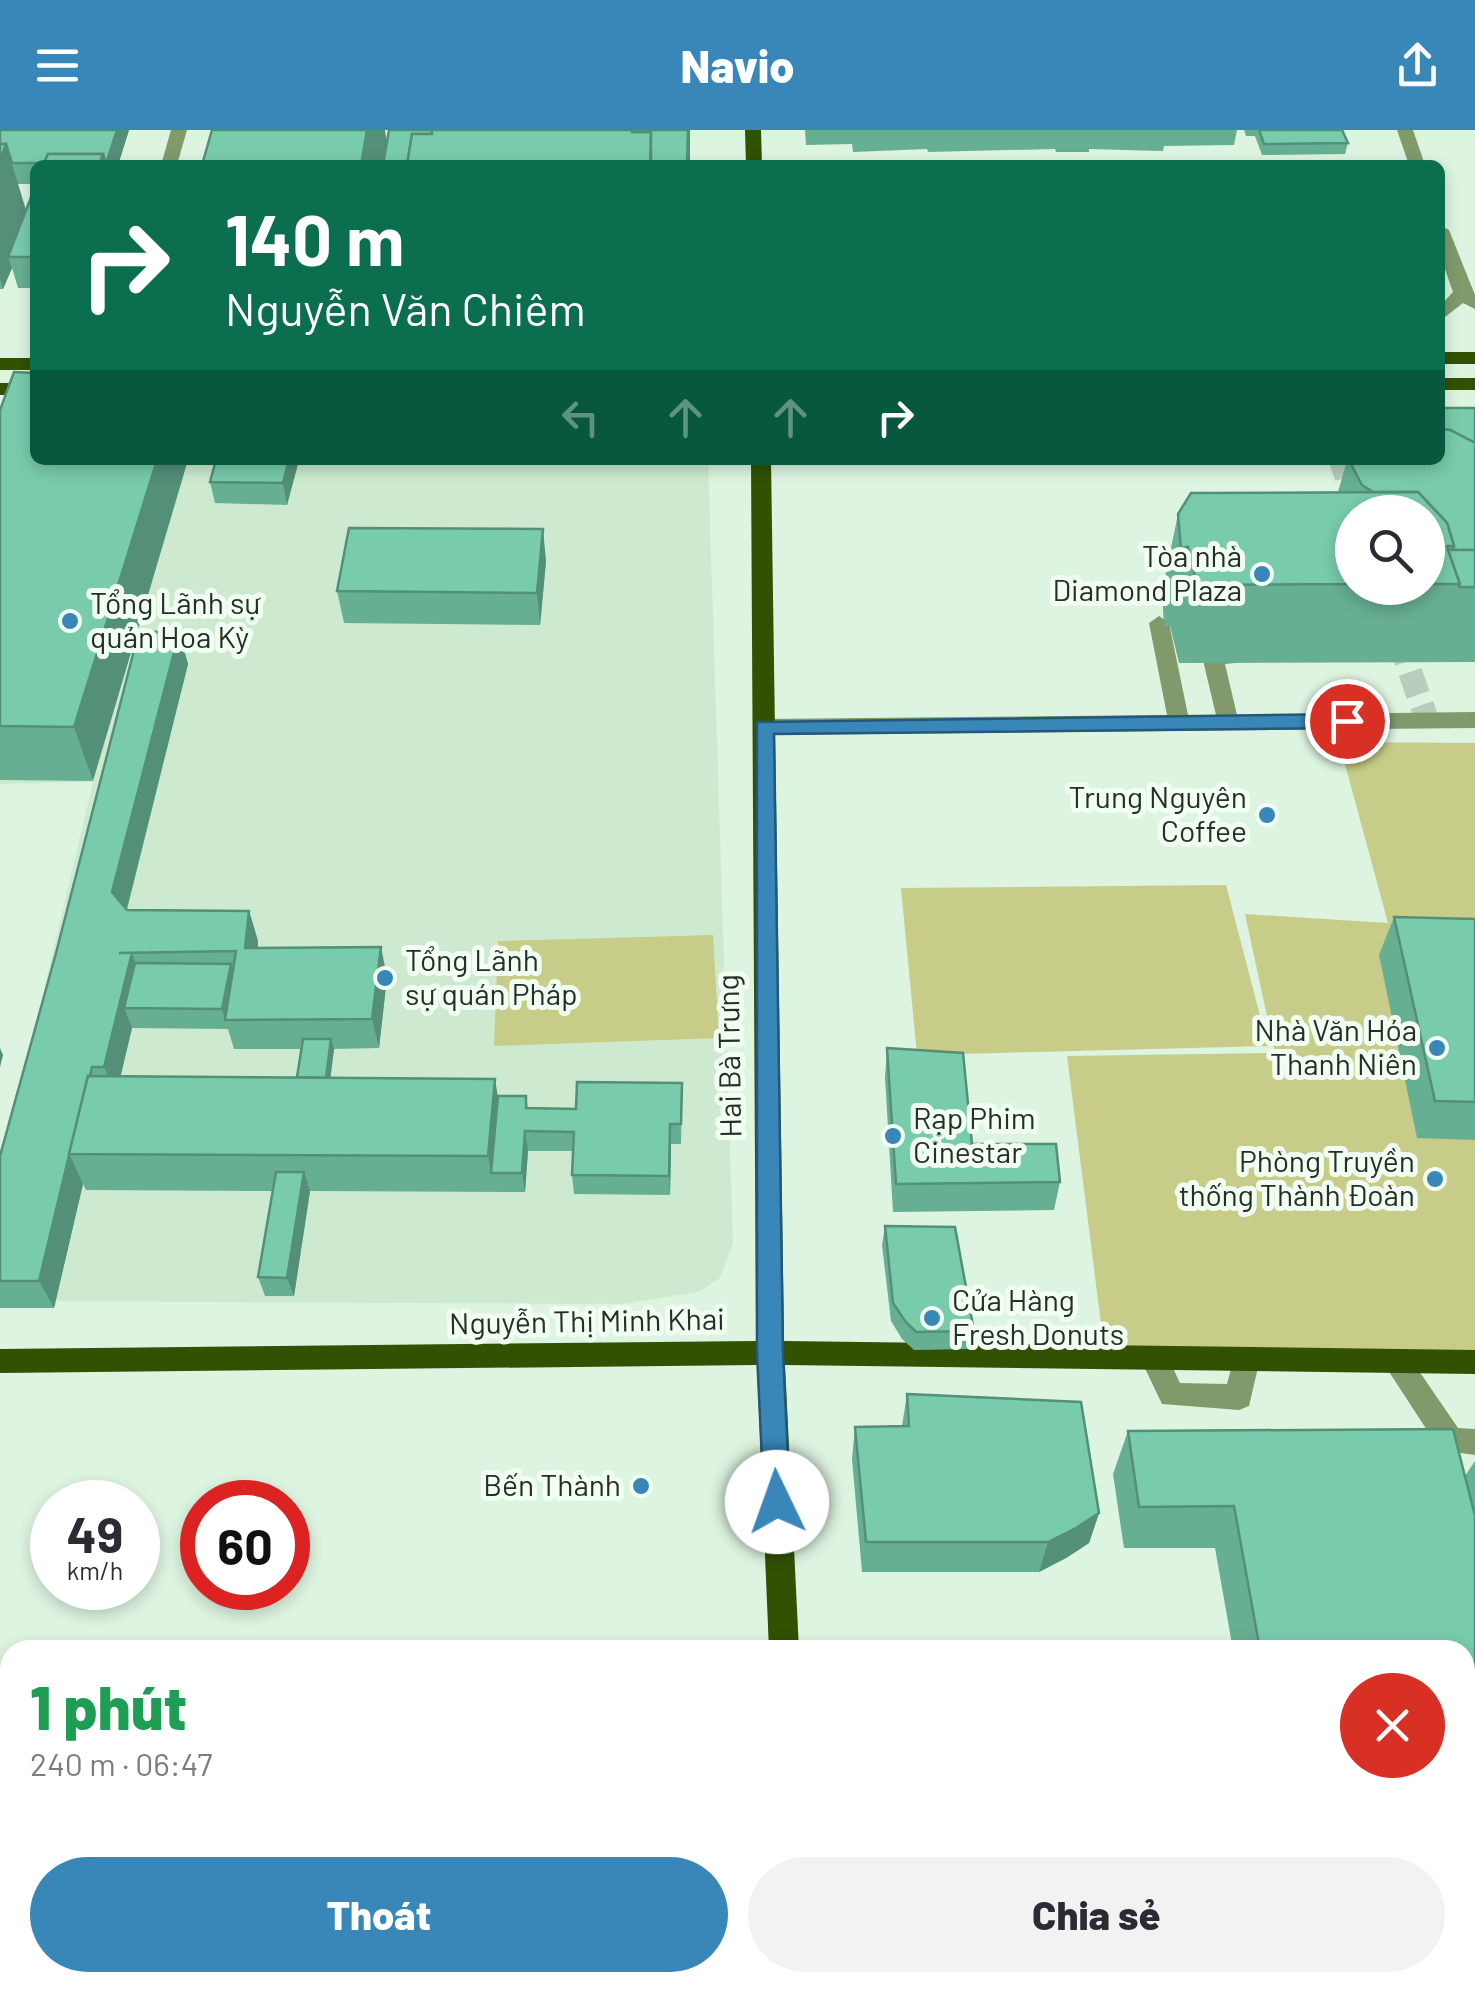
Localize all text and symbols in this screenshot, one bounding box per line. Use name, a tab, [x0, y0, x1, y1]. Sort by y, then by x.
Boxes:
icon: menu	[30, 38, 85, 93]
text: Navio	[681, 38, 794, 92]
icon: share	[1390, 38, 1445, 93]
text: 140 m	[225, 196, 404, 280]
icon: right	[60, 200, 190, 330]
text: Nguyễn Văn Chiêm	[225, 281, 586, 335]
icon: left	[553, 390, 608, 445]
icon: ahead	[658, 390, 713, 445]
icon: ahead	[763, 390, 818, 445]
icon: right	[868, 390, 923, 445]
map controls	[1335, 495, 1445, 605]
button: search	[1335, 495, 1445, 605]
place label: Tòa nhà Diamond Plaza	[1053, 537, 1242, 607]
marker: Tòa nhà Diamond Plaza	[1251, 563, 1273, 585]
place label: Tổng Lãnh sự quán Hoa Kỳ	[90, 584, 261, 654]
marker: Tổng Lãnh sự quán Hoa Kỳ	[59, 610, 81, 632]
pin	[1305, 679, 1390, 764]
icon: arrive	[1320, 694, 1375, 749]
place label: Trung Nguyên Coffee	[1068, 778, 1247, 848]
marker: Trung Nguyên Coffee	[1256, 804, 1278, 826]
place label: Tổng Lãnh sự quán Pháp	[405, 941, 578, 1011]
marker: Tổng Lãnh sự quán Pháp	[374, 967, 396, 989]
street label: Hai Bà Trưng	[709, 974, 747, 1138]
place label: Nhà Văn Hóa Thanh Niên	[1255, 1011, 1417, 1081]
marker: Nhà Văn Hóa Thanh Niên	[1426, 1037, 1448, 1059]
place label: Rạp Phim Cinestar	[913, 1099, 1036, 1169]
marker: Rạp Phim Cinestar	[882, 1125, 904, 1147]
place label: Phòng Truyền thống Thành Đoàn	[1179, 1142, 1415, 1212]
marker: Phòng Truyền thống Thành Đoàn	[1424, 1168, 1446, 1190]
place label: Cửa Hàng Fresh Donuts	[952, 1281, 1124, 1351]
street label: Nguyễn Thị Minh Khai	[449, 1300, 725, 1340]
marker: Cửa Hàng Fresh Donuts	[921, 1307, 943, 1329]
position arrow	[725, 1450, 829, 1554]
place label: Bến Thành	[483, 1466, 621, 1502]
marker: Bến Thành	[630, 1475, 652, 1497]
speed limit sign: 60	[180, 1480, 310, 1610]
text: 49	[67, 1503, 123, 1563]
text: km/h	[67, 1555, 123, 1585]
text: 1 phút	[30, 1670, 187, 1742]
button: close	[1340, 1673, 1445, 1778]
text: 240 m · 06:47	[30, 1744, 212, 1782]
button: Thoát	[30, 1857, 728, 1972]
button: Chia sẻ	[748, 1857, 1445, 1972]

